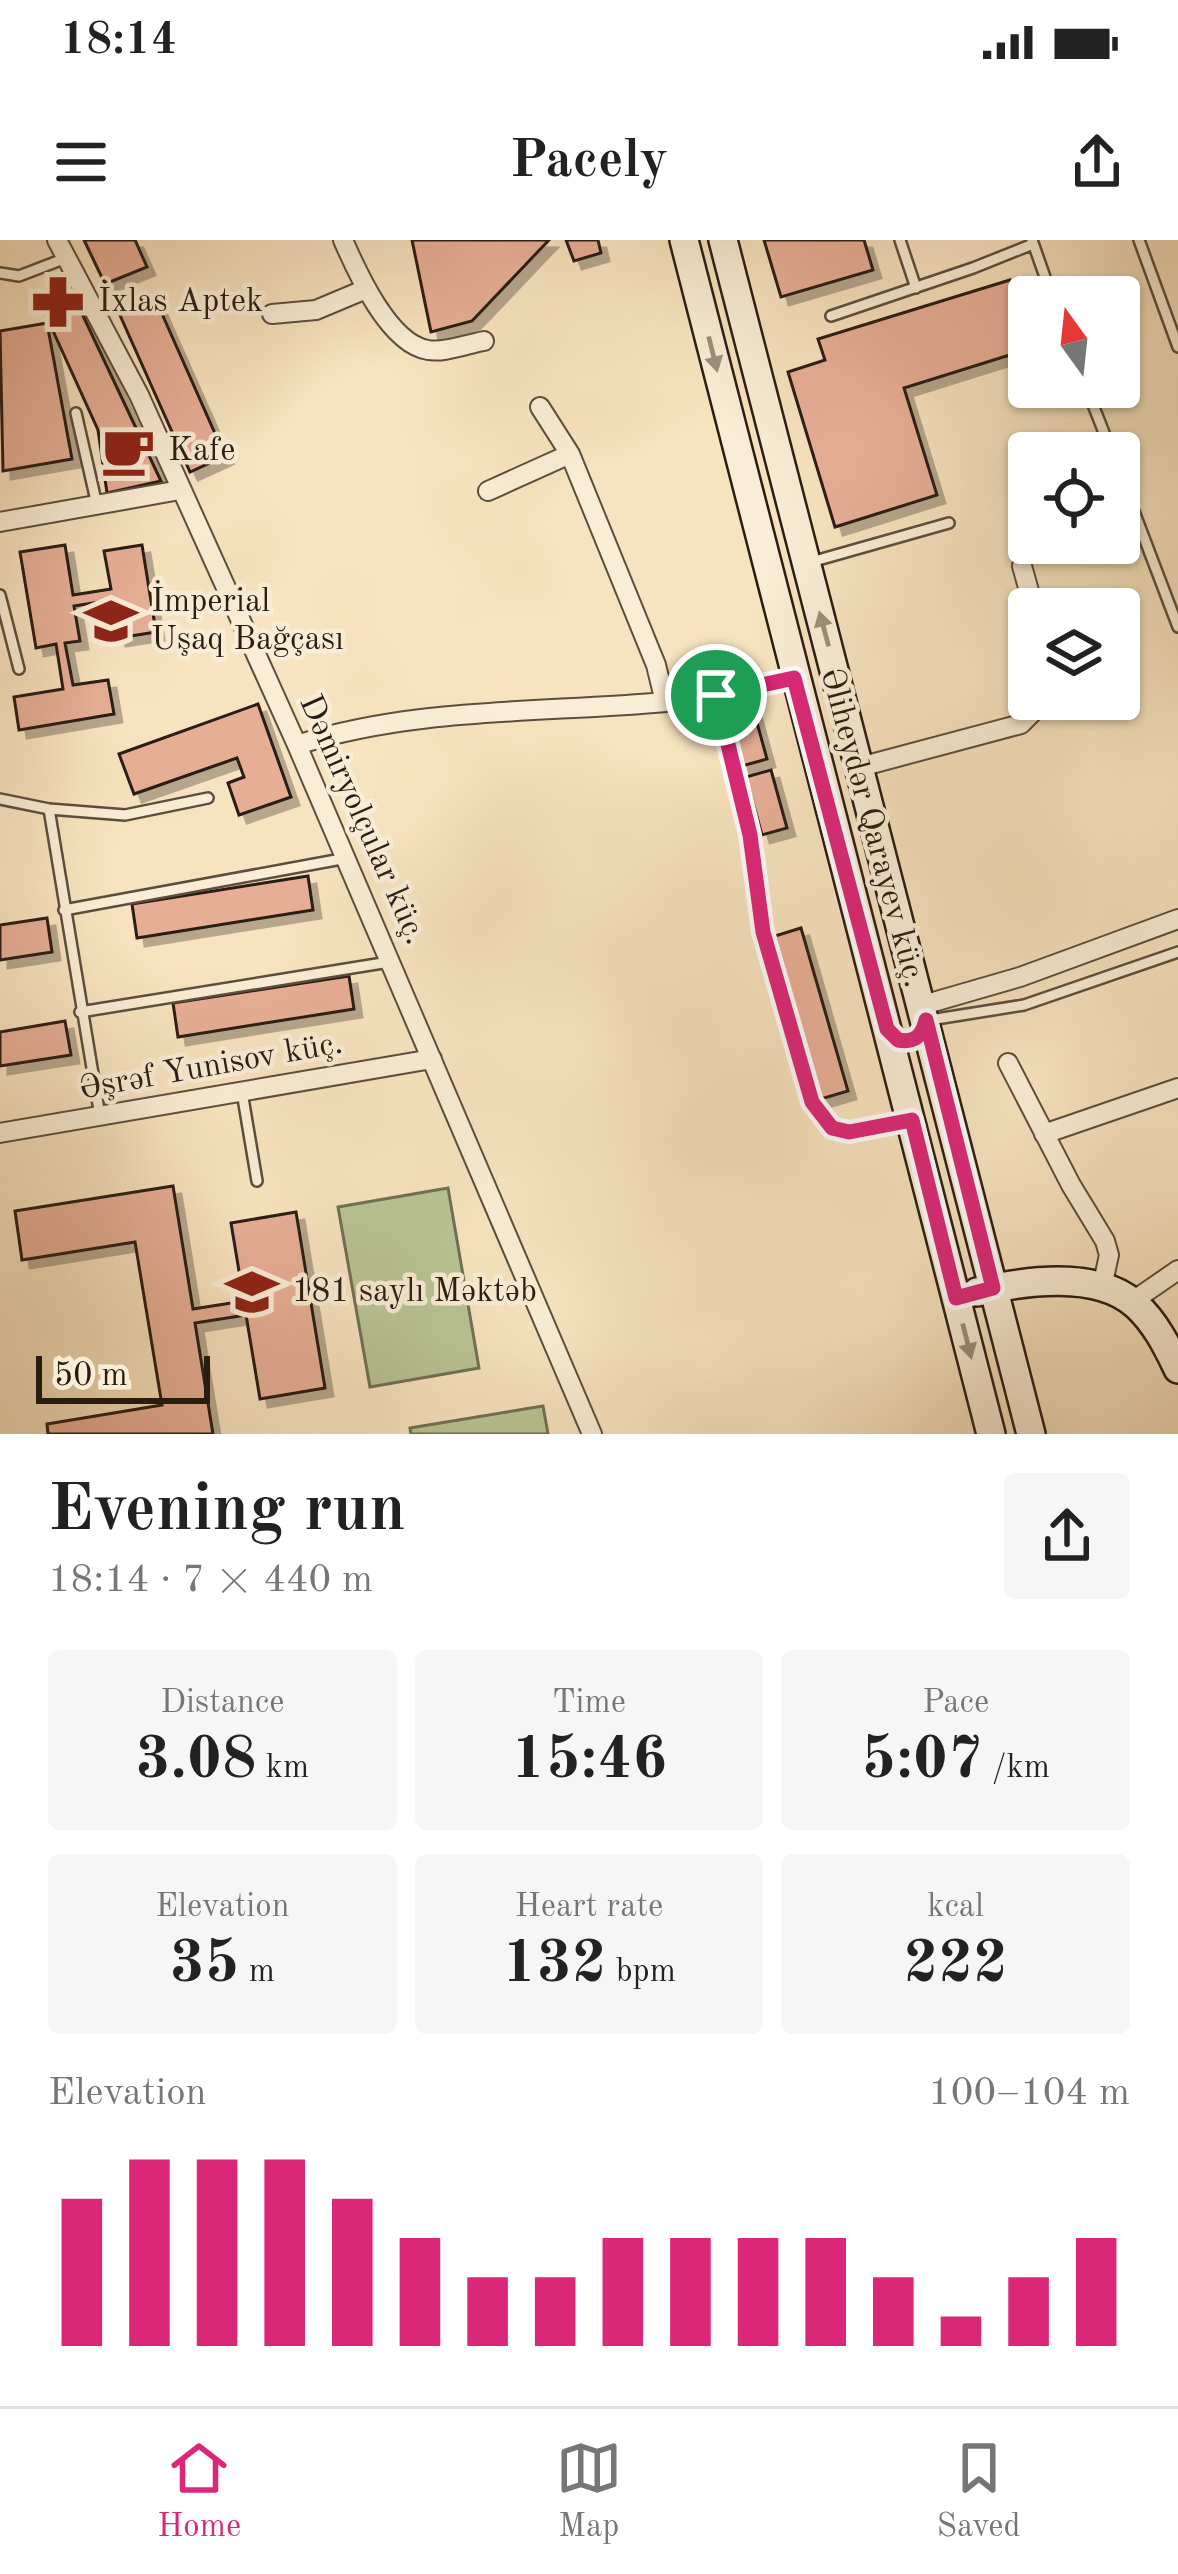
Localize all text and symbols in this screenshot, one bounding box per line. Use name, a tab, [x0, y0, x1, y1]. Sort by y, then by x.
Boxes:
text: 18:14	[60, 19, 177, 64]
icon: menu	[48, 129, 114, 195]
icon: share	[1064, 129, 1130, 195]
text: Pacely	[510, 135, 668, 189]
pharmacy icon: İxlas Aptek	[29, 273, 87, 331]
north arrow	[1008, 276, 1140, 408]
map controls	[1008, 276, 1140, 720]
place label: İxlas Aptek	[98, 280, 263, 319]
one-way arrow	[704, 335, 723, 372]
cafe icon: Kafe	[99, 422, 157, 480]
button: locate	[1008, 432, 1140, 564]
place label: Kafe	[168, 435, 235, 468]
place label: İmperial Uşaq Bağçası	[151, 580, 344, 657]
button: layers	[1008, 588, 1140, 720]
school or university icon: İmperial Uşaq Bağçası	[82, 592, 140, 650]
one-way arrow	[813, 611, 832, 648]
pin	[665, 644, 767, 746]
icon: arrive	[683, 662, 749, 728]
street label: Əliheydər Qarayev küç.	[813, 665, 931, 991]
street label: Dəmiryolçular küç.	[292, 690, 432, 950]
street label: Əşrəf Yunisov küç.	[77, 1028, 345, 1106]
school or university icon: 181 saylı Məktəb	[223, 1263, 281, 1321]
place label: 181 saylı Məktəb	[292, 1276, 537, 1309]
one-way arrow	[959, 1323, 978, 1360]
scale bar	[36, 1350, 210, 1403]
text: 50 m	[54, 1360, 128, 1393]
button: share	[1004, 1473, 1130, 1599]
text: Evening run	[48, 1479, 406, 1545]
text: 18:14 · 7 × 440 m	[48, 1561, 373, 1600]
text: Distance	[160, 1687, 284, 1720]
text: Time	[552, 1687, 626, 1720]
text: Pace	[922, 1687, 989, 1720]
text: 3.08	[135, 1731, 257, 1791]
text: 15:46	[511, 1731, 667, 1791]
text: 5:07	[861, 1731, 983, 1791]
text: km	[257, 1752, 309, 1785]
text: /km	[983, 1752, 1050, 1785]
text: Elevation	[155, 1891, 289, 1924]
text: Heart rate	[515, 1891, 663, 1924]
text: kcal	[927, 1891, 984, 1924]
text: 35	[170, 1935, 239, 1995]
text: 132	[502, 1935, 606, 1995]
text: 222	[903, 1935, 1008, 1995]
text: m	[239, 1956, 275, 1989]
text: bpm	[606, 1956, 676, 1989]
text: Elevation	[48, 2074, 207, 2113]
text: 100–104 m	[928, 2074, 1130, 2113]
tab: Home	[157, 2435, 241, 2548]
tab: Map	[556, 2435, 622, 2548]
tab: Saved	[937, 2435, 1021, 2548]

